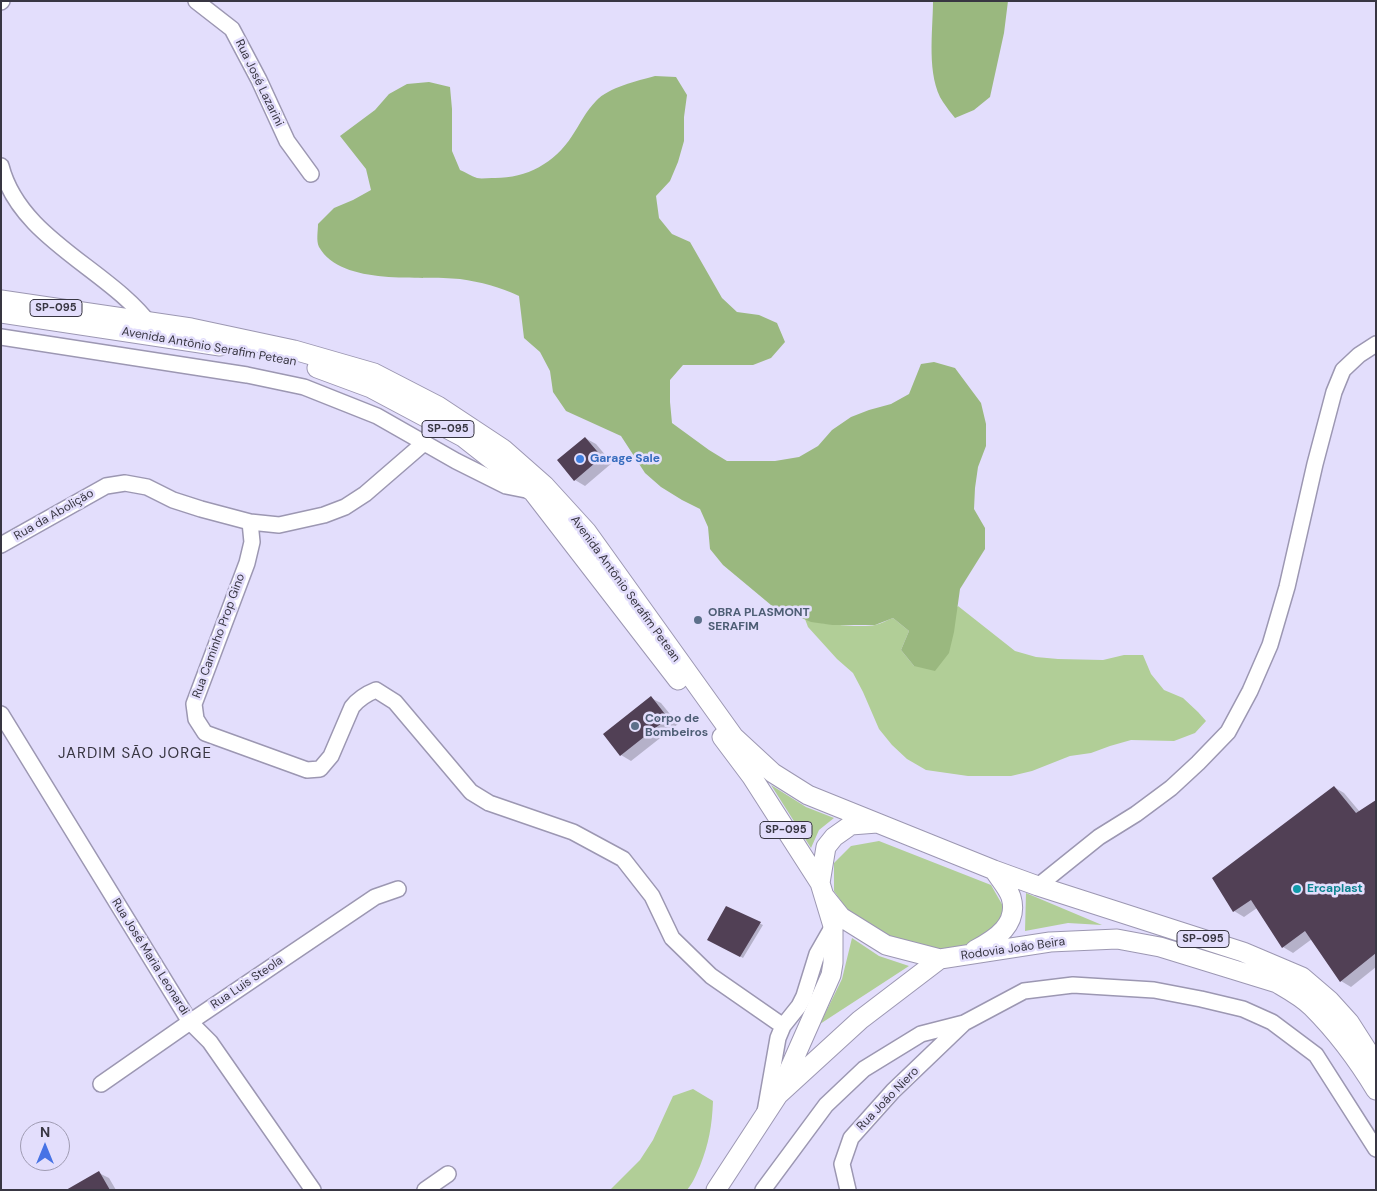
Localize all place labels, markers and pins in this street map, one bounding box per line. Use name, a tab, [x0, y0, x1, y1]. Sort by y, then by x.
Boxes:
place label: Garage Sale	[590, 452, 660, 466]
marker: Garage Sale	[574, 453, 586, 465]
place label: OBRA PLASMONT SERAFIM	[708, 606, 810, 634]
marker: OBRA PLASMONT SERAFIM	[692, 614, 704, 626]
place label: Corpo de Bombeiros	[645, 712, 708, 740]
marker: Corpo de Bombeiros	[629, 720, 641, 732]
place label: Ercaplast	[1307, 882, 1363, 896]
marker: Ercaplast	[1291, 883, 1303, 895]

